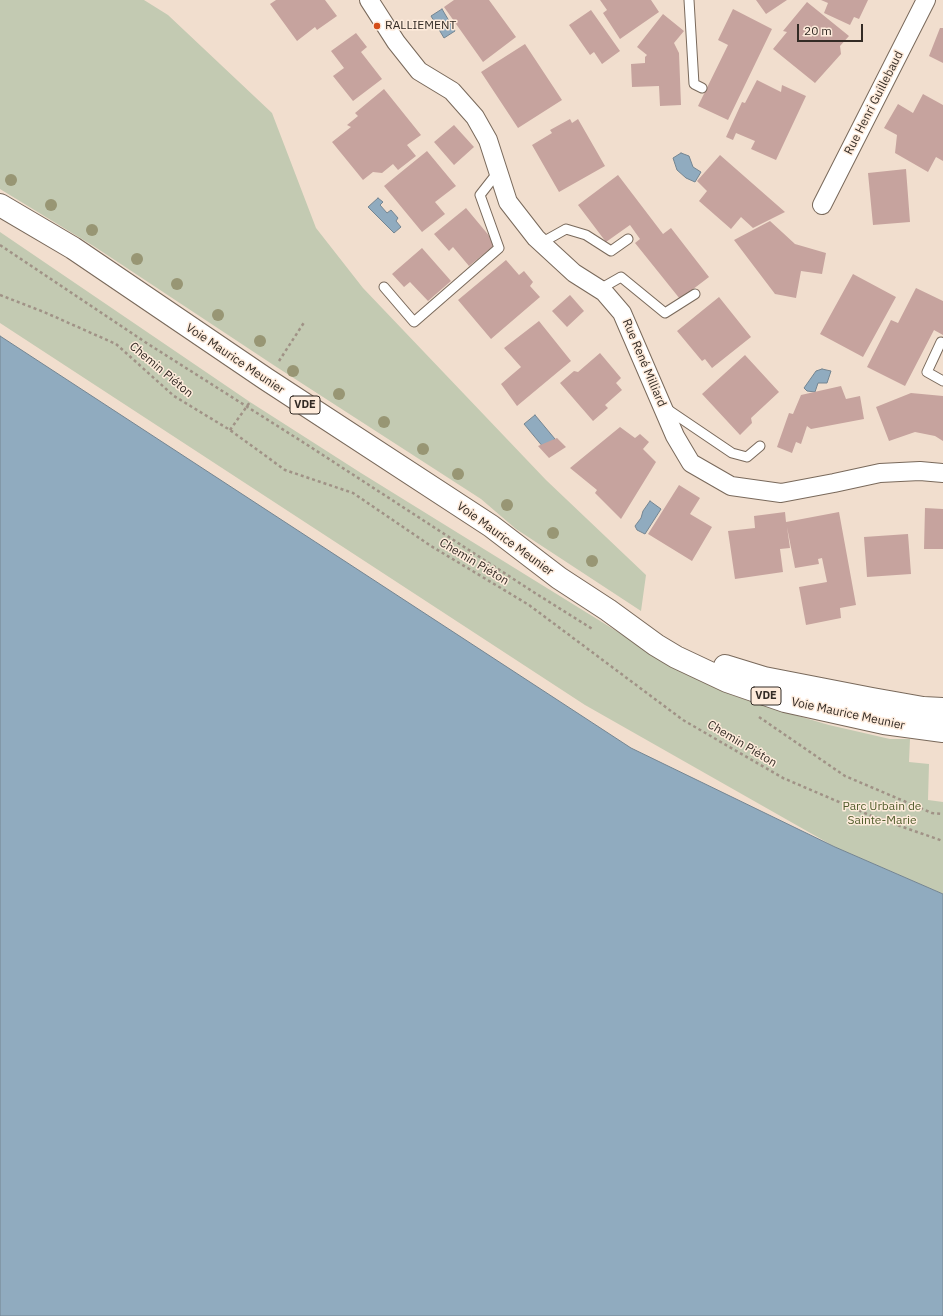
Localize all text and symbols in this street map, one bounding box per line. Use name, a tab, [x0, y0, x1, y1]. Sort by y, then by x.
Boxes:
scale bar	[799, 16, 865, 42]
place label: RALLIEMENT	[385, 19, 456, 33]
marker: RALLIEMENT	[372, 21, 382, 31]
text: 20 m	[804, 23, 832, 38]
street label: Rue Henri Guillebaud	[842, 49, 906, 157]
street label: Rue René Milliard	[619, 317, 669, 409]
street label: Voie Maurice Meunier	[183, 321, 287, 397]
street label: Chemin Piéton	[126, 339, 196, 401]
road number: VDE	[290, 396, 320, 414]
street label: Voie Maurice Meunier	[454, 499, 556, 579]
street label: Chemin Piéton	[437, 536, 511, 588]
road number: VDE	[751, 687, 781, 705]
street label: Voie Maurice Meunier	[790, 695, 906, 733]
street label: Chemin Piéton	[705, 718, 779, 770]
park label: Parc Urbain de Sainte-Marie	[843, 800, 921, 828]

